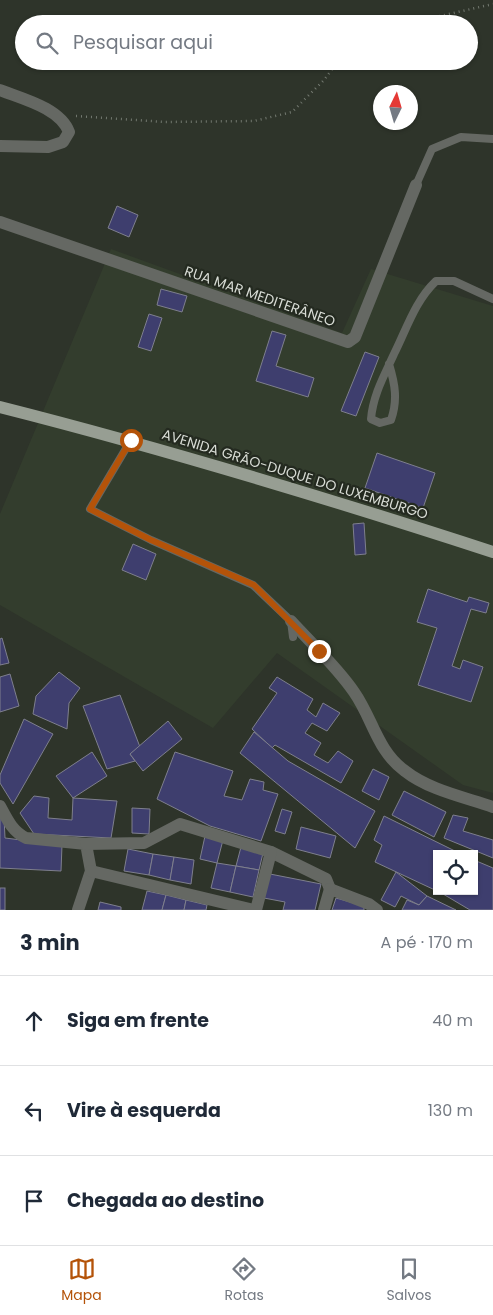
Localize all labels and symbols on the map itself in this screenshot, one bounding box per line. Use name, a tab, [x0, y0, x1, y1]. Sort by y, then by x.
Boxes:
north arrow	[373, 85, 418, 130]
street label: RUA MAR MEDITERÂNEO	[182, 261, 338, 331]
street label: AVENIDA GRÃO-DUQUE DO LUXEMBURGO	[160, 424, 430, 524]
route start	[120, 429, 143, 452]
route end	[308, 640, 331, 663]

